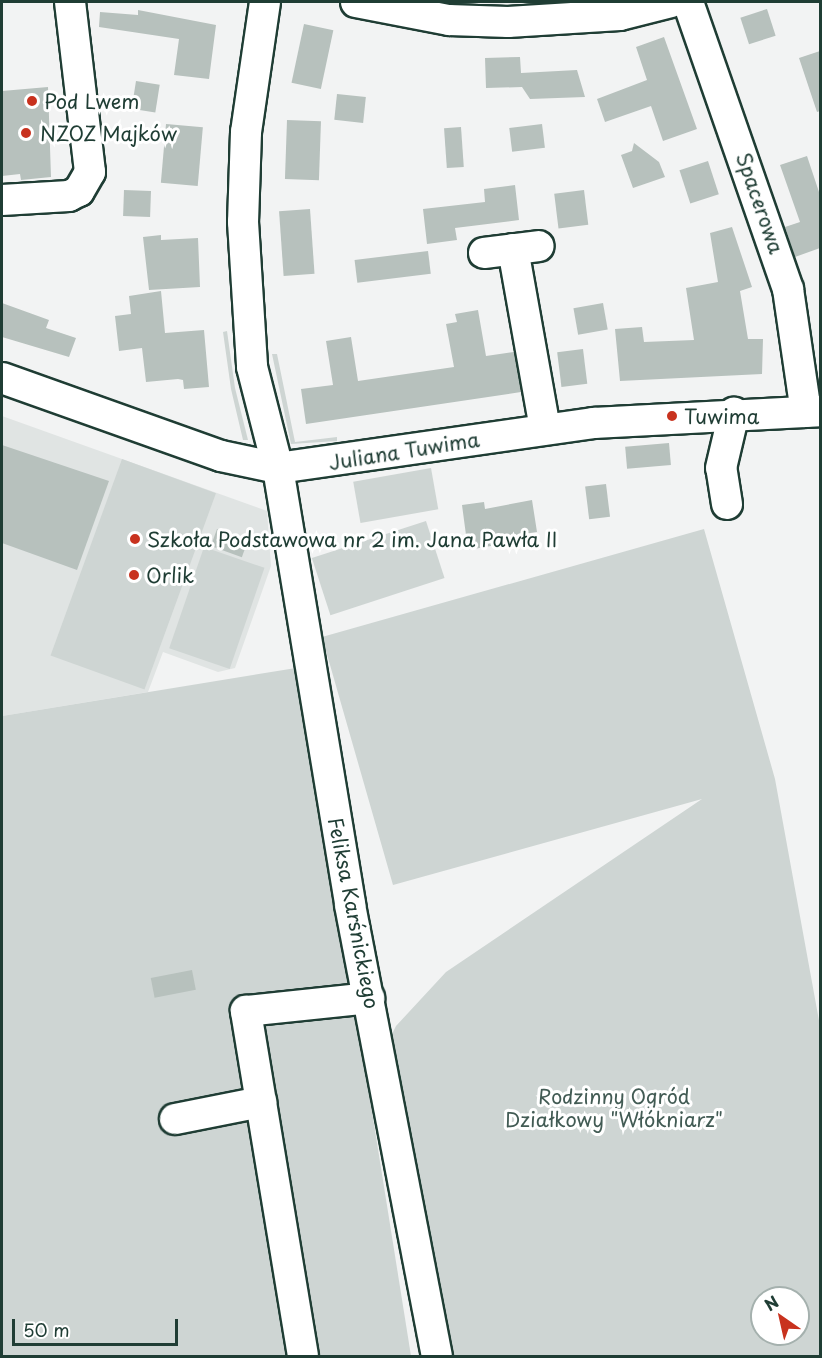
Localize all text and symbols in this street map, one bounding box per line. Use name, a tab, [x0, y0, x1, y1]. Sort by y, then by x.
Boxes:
place label: Pod Lwem	[44, 89, 140, 113]
marker: Pod Lwem	[25, 94, 39, 108]
place label: NZOZ Majków	[40, 121, 179, 145]
marker: NZOZ Majków	[17, 124, 35, 142]
street label: Spacerowa	[732, 149, 788, 257]
place label: Tuwima	[684, 404, 759, 428]
marker: Tuwima	[665, 409, 679, 423]
street label: Juliana Tuwima	[327, 427, 481, 475]
place label: Szkoła Podstawowa nr 2 im. Jana Pawła II	[147, 527, 556, 551]
marker: Szkoła Podstawowa nr 2 im. Jana Pawła II	[128, 532, 142, 546]
place label: Orlik	[146, 563, 194, 587]
marker: Orlik	[127, 568, 141, 582]
street label: Feliksa Karśnickiego	[324, 815, 384, 1011]
park label: Rodzinny Ogród Działkowy "Włókniarz"	[505, 1084, 723, 1131]
north arrow	[750, 1286, 810, 1346]
text: N	[759, 1289, 783, 1316]
scale bar	[15, 1307, 182, 1345]
text: 50 m	[23, 1316, 70, 1343]

